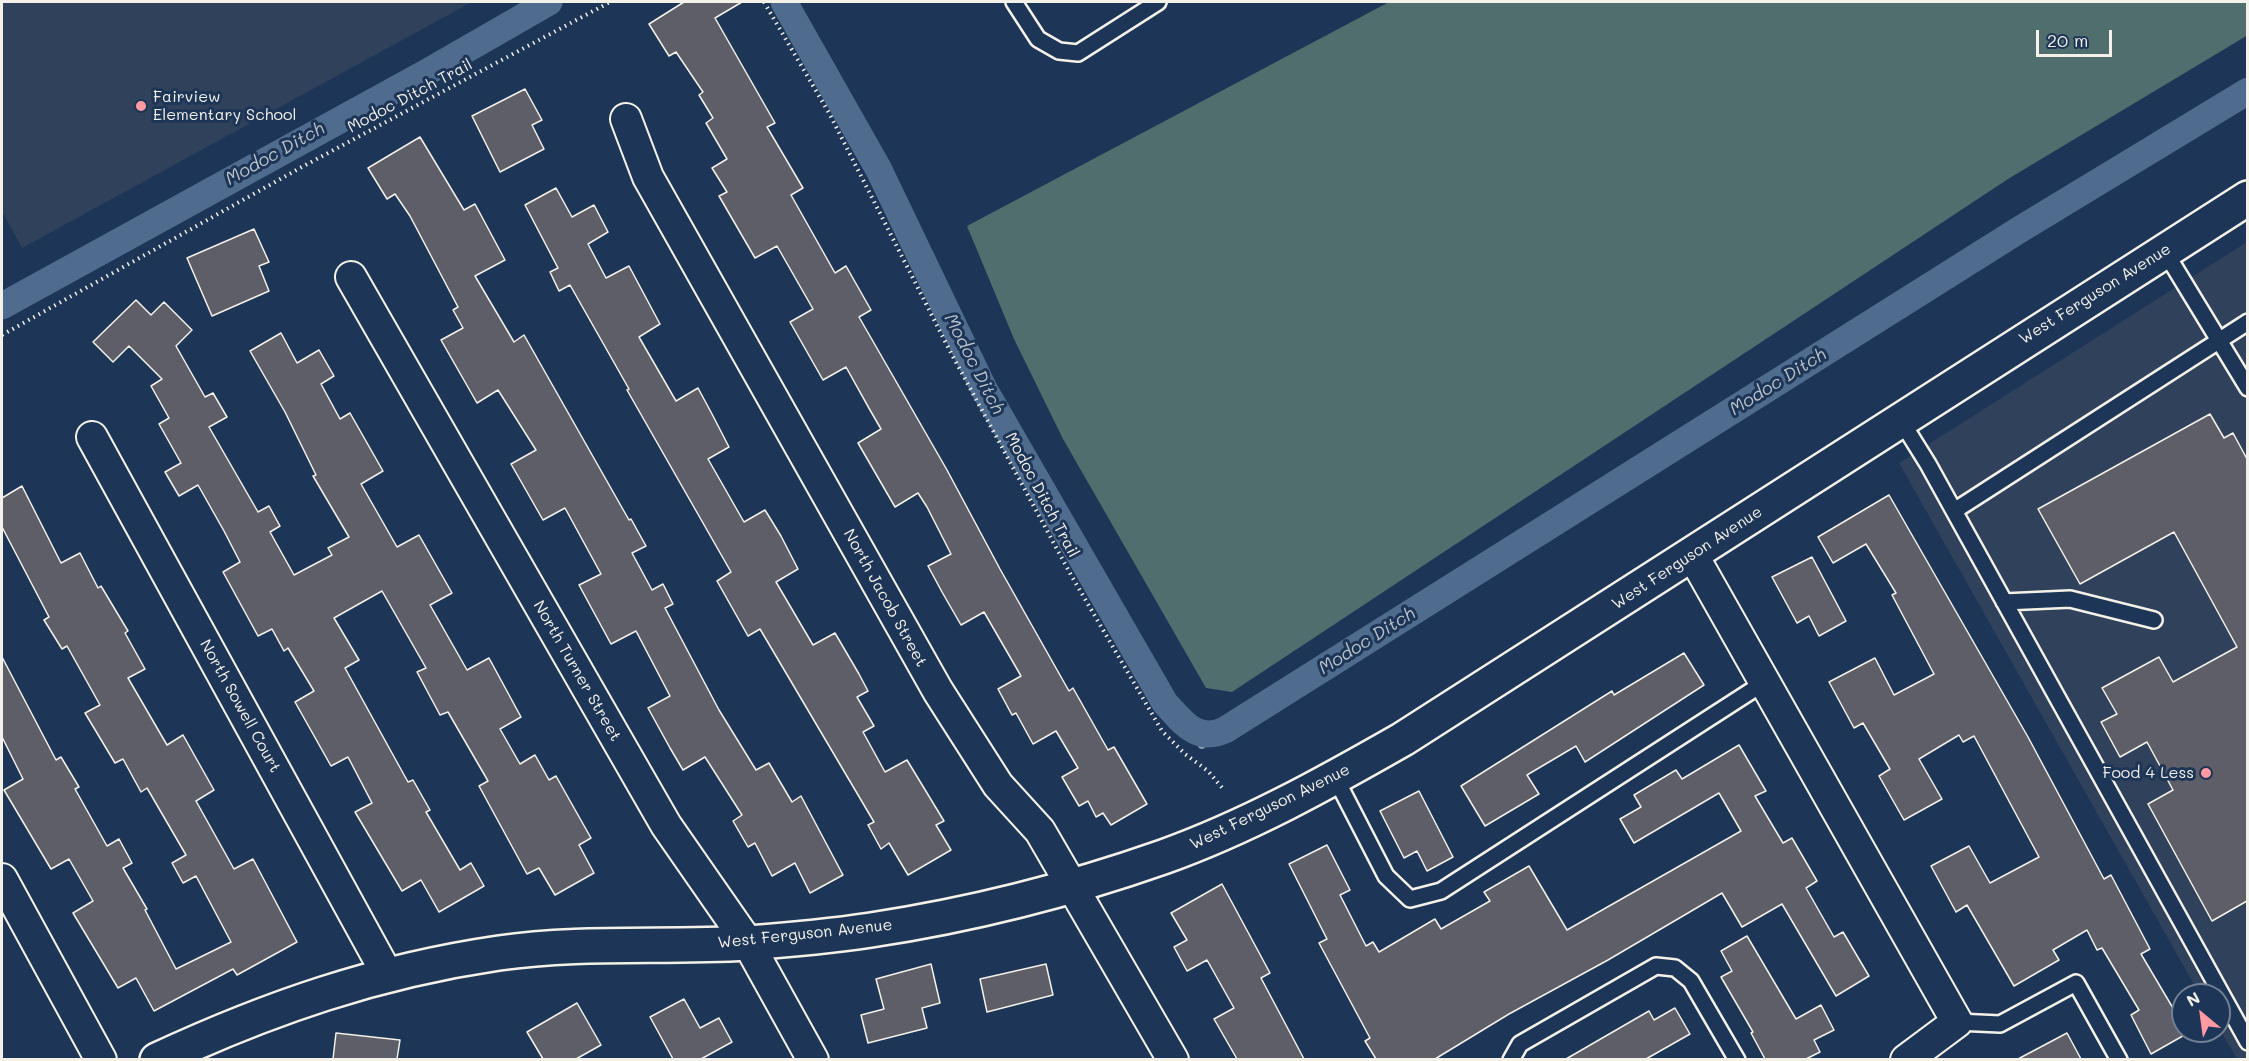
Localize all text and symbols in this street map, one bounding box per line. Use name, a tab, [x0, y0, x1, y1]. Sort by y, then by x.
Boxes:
scale bar	[2039, 18, 2116, 56]
text: 20 m	[2047, 28, 2088, 52]
street label: Modoc Ditch Trail	[344, 55, 476, 137]
place label: Fairview Elementary School	[153, 87, 297, 125]
marker: Fairview Elementary School	[134, 99, 148, 113]
water label: Modoc Ditch	[222, 118, 328, 190]
street label: West Ferguson Avenue	[2016, 239, 2174, 349]
water label: Modoc Ditch	[939, 310, 1009, 418]
water label: Modoc Ditch	[1726, 344, 1830, 420]
street label: Modoc Ditch Trail	[1001, 429, 1083, 561]
street label: West Ferguson Avenue	[1608, 502, 1766, 614]
street label: North Jacob Street	[839, 526, 931, 670]
street label: North Turner Street	[529, 597, 625, 745]
water label: Modoc Ditch	[1315, 603, 1419, 679]
street label: North Sowell Court	[195, 636, 285, 776]
street label: West Ferguson Avenue	[1187, 760, 1353, 854]
place label: Food 4 Less	[2102, 763, 2194, 783]
marker: Food 4 Less	[2199, 766, 2213, 780]
street label: West Ferguson Avenue	[717, 915, 893, 953]
north arrow	[2171, 983, 2231, 1043]
text: N	[2183, 986, 2203, 1011]

